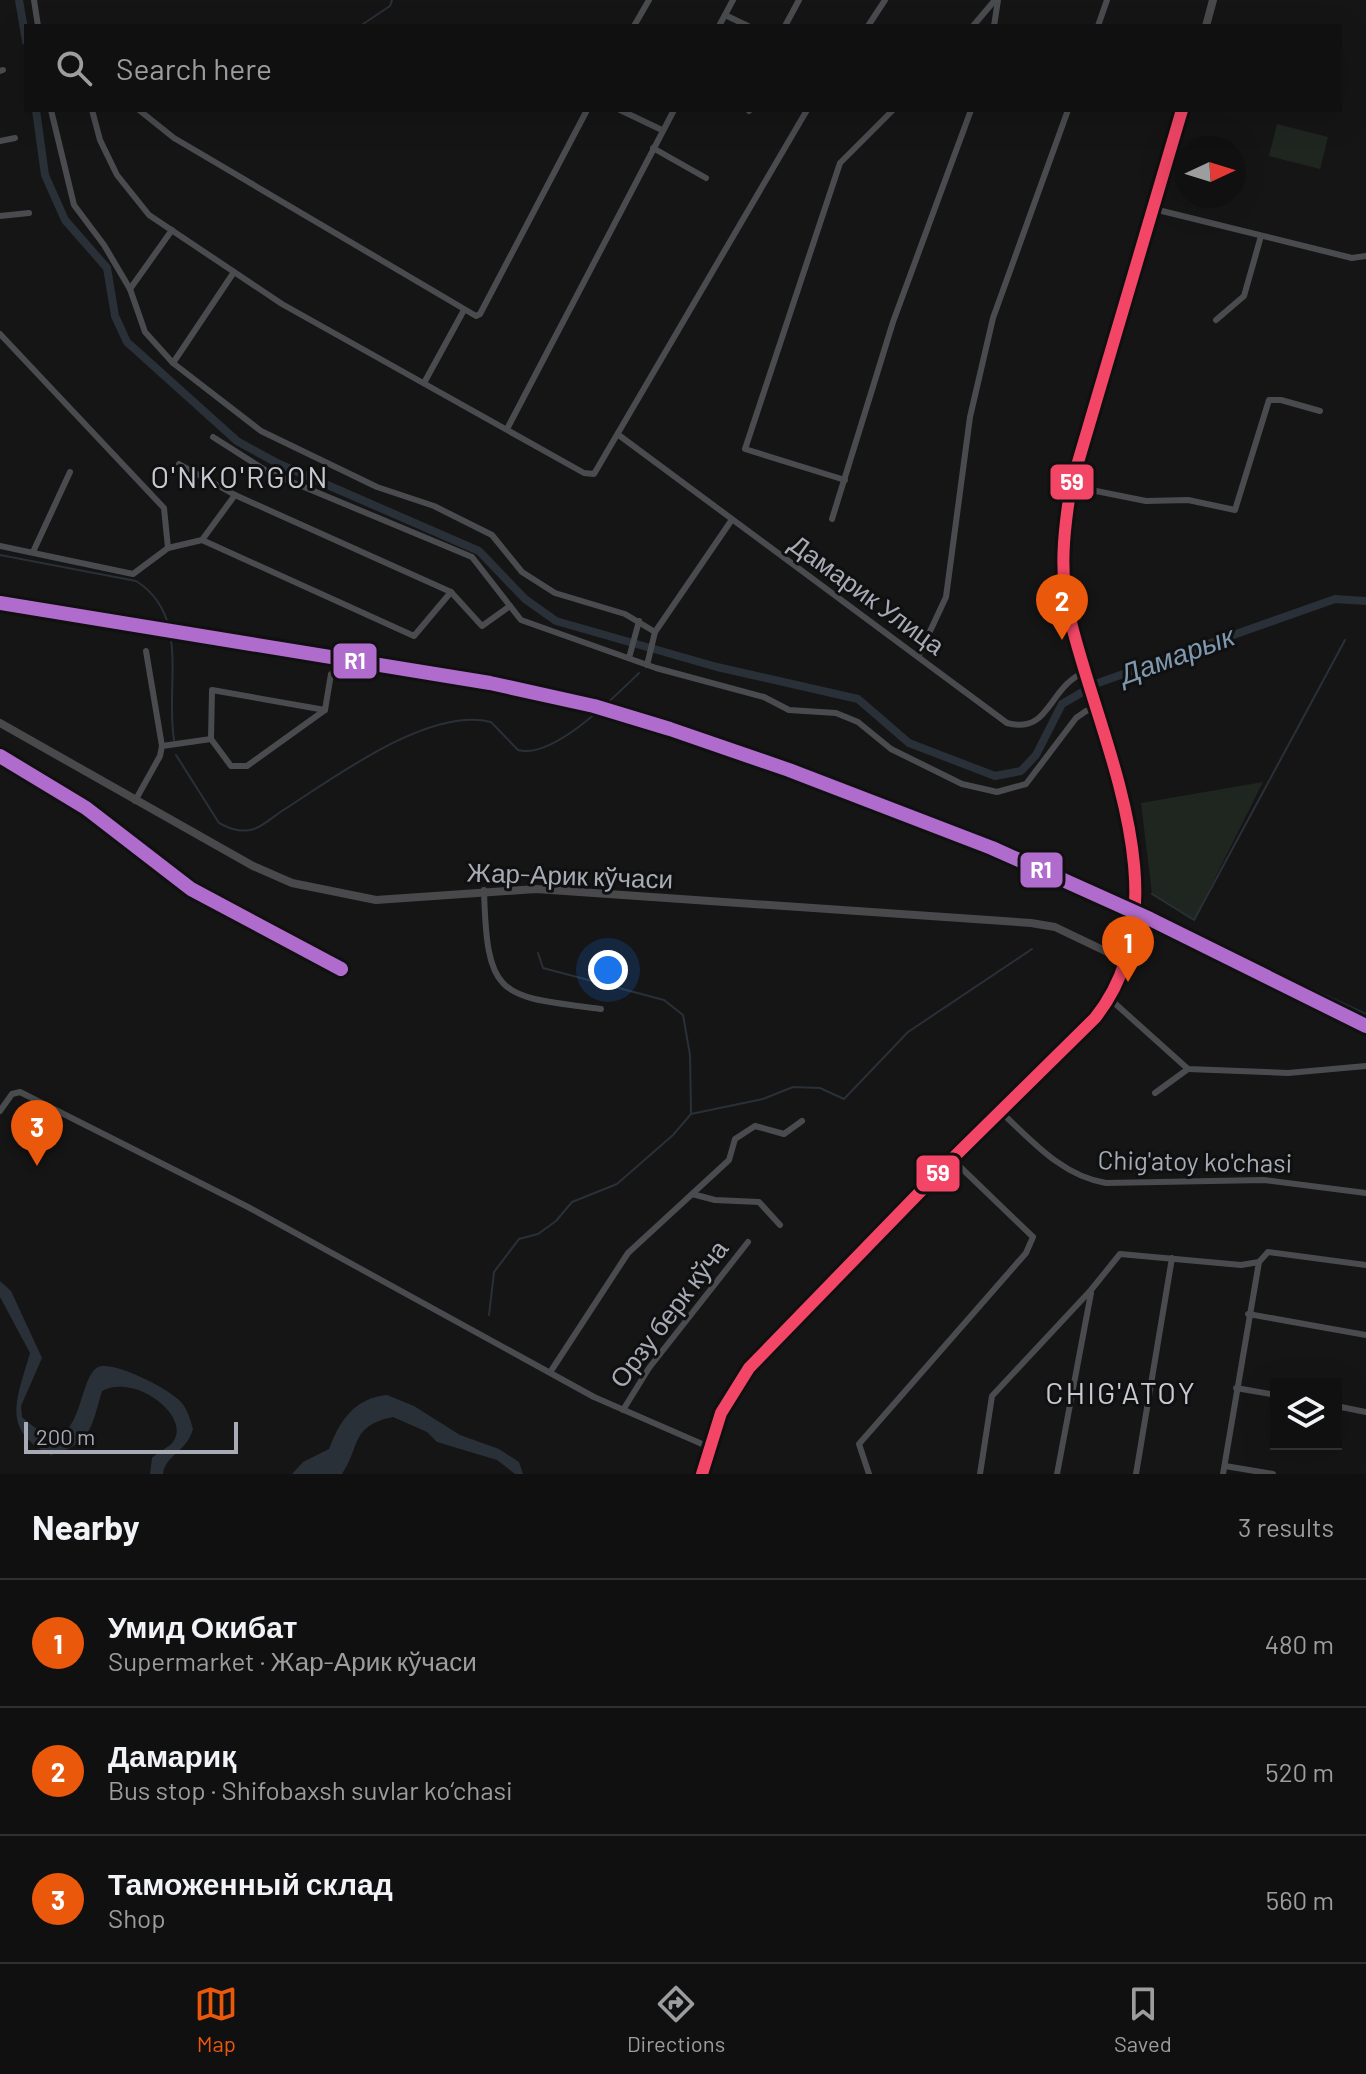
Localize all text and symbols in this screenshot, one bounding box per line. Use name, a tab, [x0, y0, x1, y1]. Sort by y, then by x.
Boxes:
search box	[24, 24, 1342, 112]
icon: search	[52, 46, 96, 90]
text: Search here	[116, 50, 272, 86]
north arrow	[1174, 136, 1246, 208]
district label: O'NKO'RGON	[150, 458, 330, 494]
line badge: 59	[1049, 463, 1095, 501]
text: 59	[1060, 468, 1084, 494]
street label: Дамарик Улица	[784, 527, 952, 661]
pin: 2	[1036, 574, 1088, 640]
water label: Дамарык	[1112, 617, 1240, 691]
line badge: R1	[332, 642, 378, 680]
text: R1	[344, 647, 366, 673]
line badge: R1	[1019, 851, 1064, 889]
street label: Жар-Арик кўчаси	[466, 855, 674, 894]
text: R1	[1030, 856, 1052, 882]
pin: 1	[1102, 916, 1154, 982]
your location	[588, 950, 628, 990]
pin: 3	[11, 1100, 63, 1166]
street label: Chig'atoy ko'chasi	[1097, 1143, 1293, 1178]
line badge: 59	[915, 1154, 961, 1193]
text: 59	[926, 1159, 950, 1185]
street label: Орзу берк кўча	[602, 1233, 734, 1393]
district label: CHIG'ATOY	[1045, 1374, 1197, 1410]
map controls	[1270, 1378, 1342, 1450]
button: layers	[1270, 1378, 1342, 1450]
scale bar	[24, 1418, 238, 1454]
text: 200 m	[36, 1423, 95, 1449]
text: Nearby	[32, 1506, 140, 1547]
text: 3 results	[1238, 1511, 1334, 1542]
text: Умид Окибат	[108, 1608, 298, 1644]
text: 1	[53, 1628, 63, 1659]
text: 480 m	[1265, 1628, 1334, 1659]
text: Supermarket · Жар-Арик кўчаси	[108, 1645, 477, 1676]
text: Дамариқ	[108, 1737, 236, 1773]
text: 2	[51, 1756, 65, 1787]
text: 520 m	[1265, 1756, 1334, 1787]
text: Bus stop · Shifobaxsh suvlar ko‘chasi	[108, 1774, 513, 1805]
text: Таможенный склад	[108, 1865, 393, 1901]
text: 3	[51, 1884, 65, 1915]
text: 560 m	[1266, 1884, 1334, 1915]
text: Shop	[108, 1902, 166, 1933]
tab: Map	[194, 1982, 238, 2056]
tab: Directions	[627, 1982, 725, 2056]
tab: Saved	[1114, 1982, 1172, 2056]

